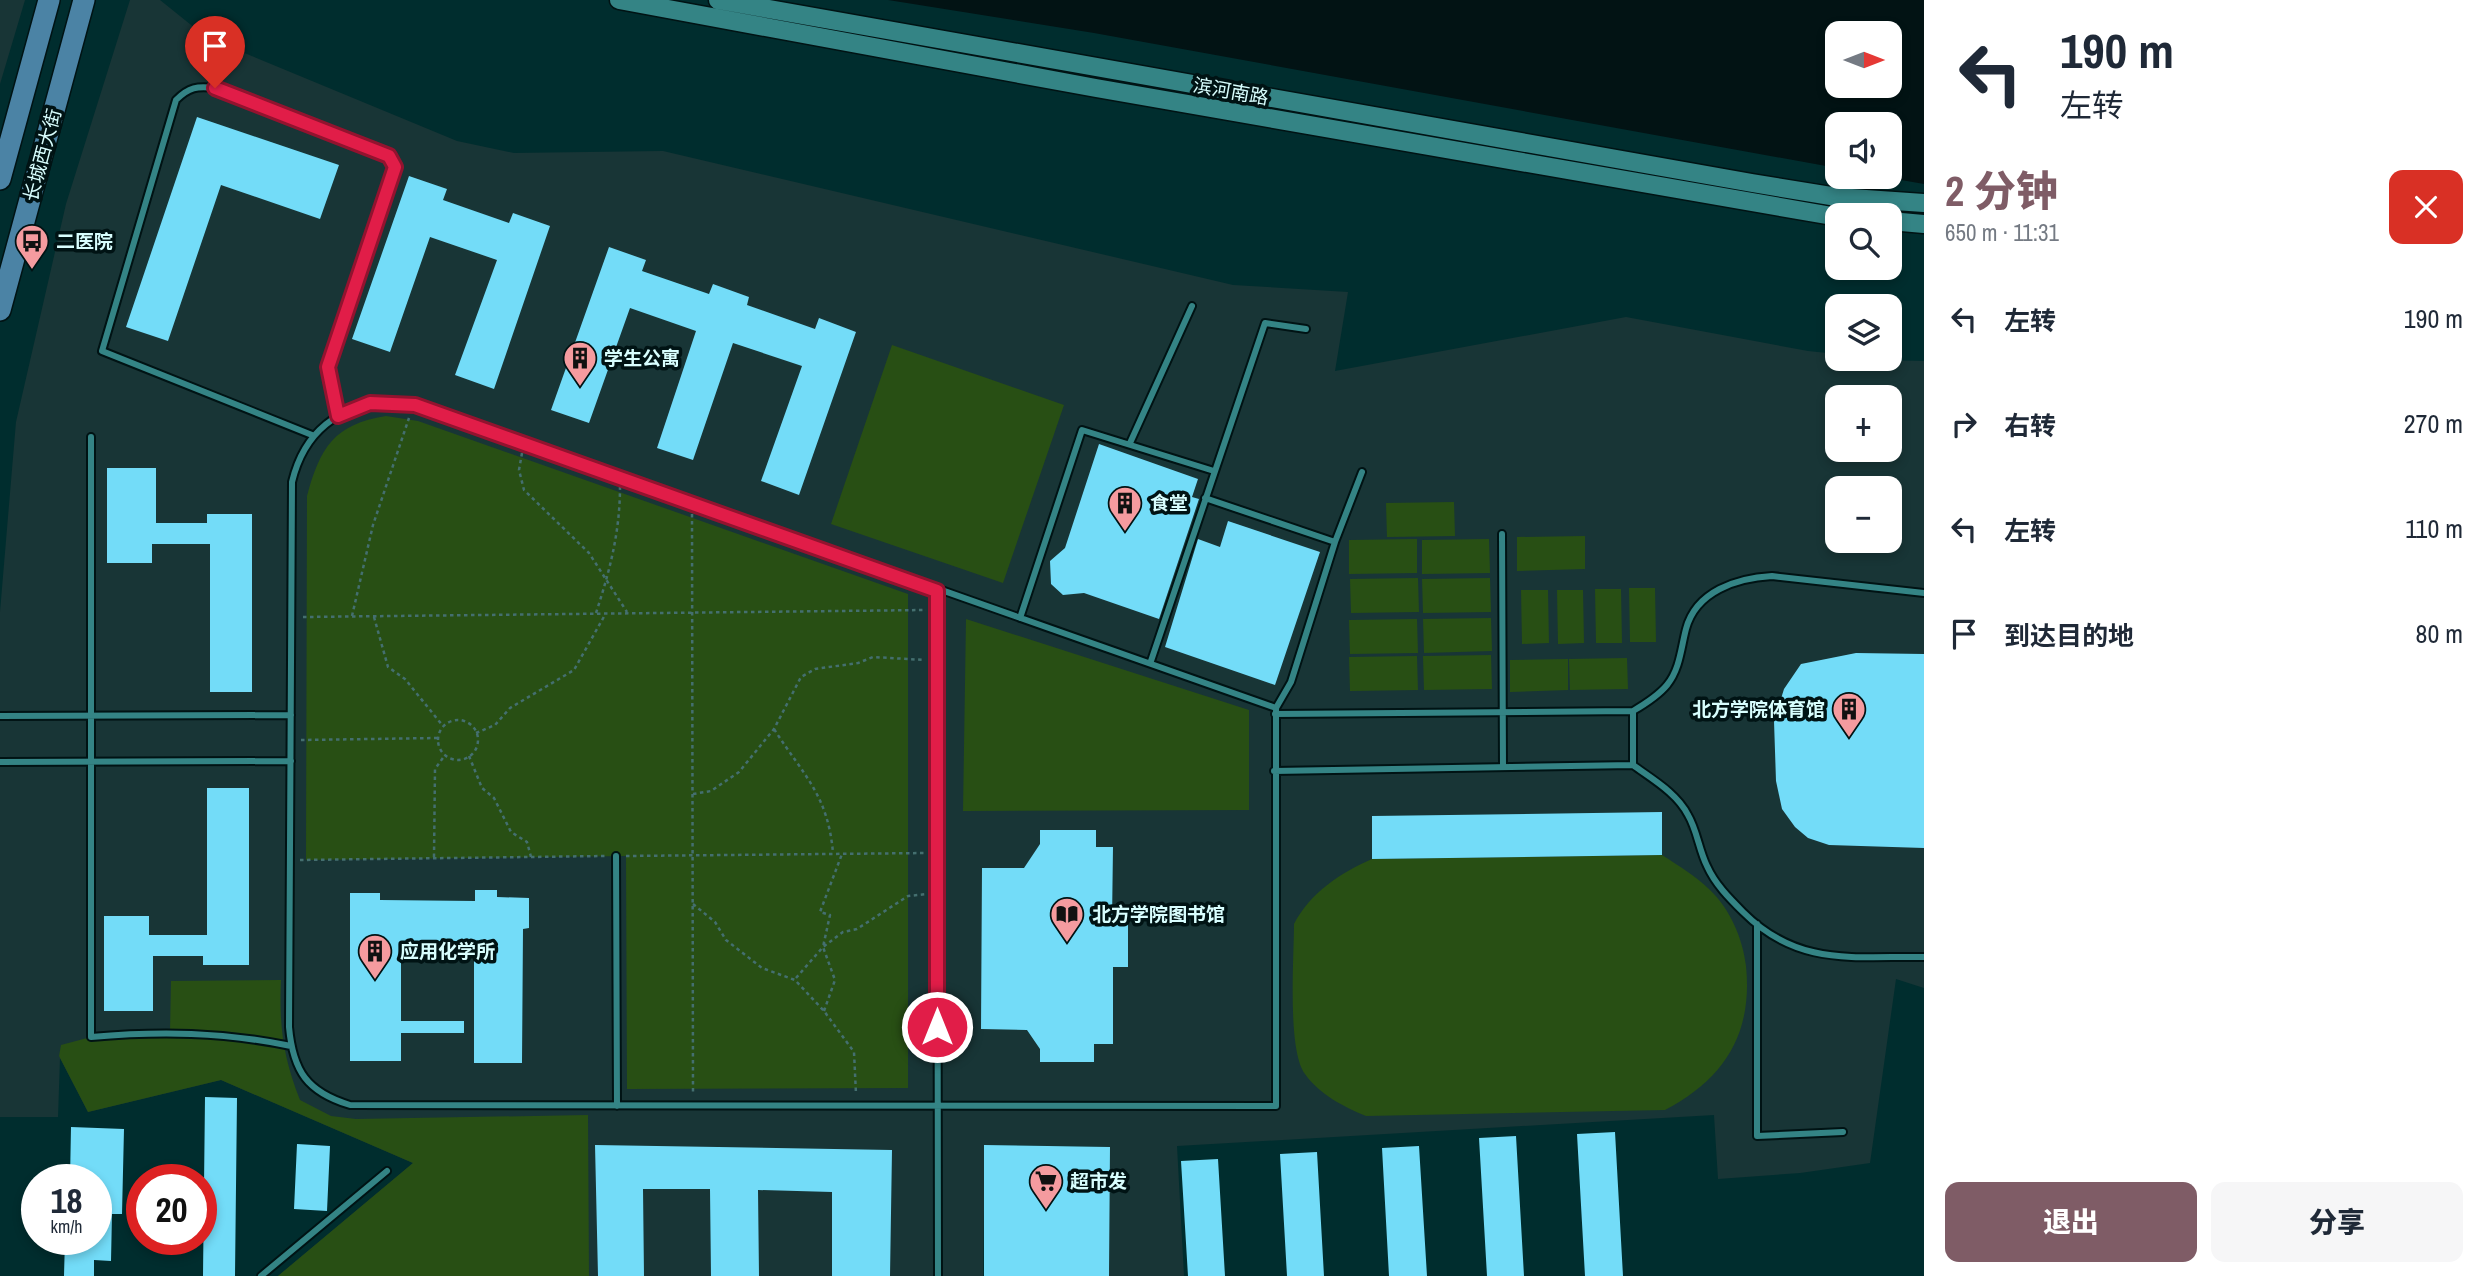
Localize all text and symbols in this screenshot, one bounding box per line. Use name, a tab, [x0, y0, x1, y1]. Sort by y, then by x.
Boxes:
pin	[185, 16, 245, 88]
text: 190 m	[2060, 17, 2174, 83]
north arrow	[1825, 21, 1902, 98]
map controls	[1825, 21, 1902, 553]
icon: arrive	[196, 27, 234, 65]
icon: left	[1945, 28, 2036, 119]
street label: 滨河南路	[1191, 72, 1271, 110]
text: 左转	[2060, 84, 2124, 127]
street label: 长城西大街	[17, 106, 67, 204]
button: sound	[1825, 112, 1902, 189]
text: 2 分钟	[1945, 163, 2058, 219]
button: close	[2389, 170, 2463, 244]
button: search	[1825, 203, 1902, 280]
text: 650 m · 11:31	[1945, 217, 2059, 248]
bus stop icon: 二医院	[13, 222, 51, 271]
place label: 二医院	[56, 228, 113, 254]
button: layers	[1825, 294, 1902, 371]
icon: left	[1945, 300, 1983, 338]
text: 190 m	[2404, 301, 2463, 336]
text: 左转	[2004, 303, 2056, 338]
building icon: 学生公寓	[561, 339, 599, 388]
place label: 学生公寓	[604, 345, 680, 371]
button: +	[1825, 385, 1902, 462]
icon: right	[1945, 405, 1983, 443]
text: 270 m	[2404, 406, 2463, 441]
text: 右转	[2004, 408, 2056, 443]
button: −	[1825, 476, 1902, 553]
building icon: 食堂	[1106, 484, 1144, 533]
place label: 食堂	[1150, 490, 1188, 516]
icon: left	[1945, 510, 1983, 548]
text: 110 m	[2405, 511, 2463, 546]
text: 左转	[2004, 513, 2056, 548]
icon: arrive	[1945, 615, 1983, 653]
text: 80 m	[2416, 616, 2463, 651]
text: 到达目的地	[2004, 618, 2134, 653]
building icon: 北方学院体育馆	[1830, 690, 1868, 739]
place label: 北方学院体育馆	[1692, 696, 1825, 722]
library icon: 北方学院图书馆	[1048, 895, 1086, 944]
place label: 北方学院图书馆	[1092, 901, 1225, 927]
building icon: 应用化学所	[356, 932, 394, 981]
place label: 应用化学所	[400, 938, 495, 964]
position arrow	[900, 990, 974, 1064]
supermarket icon: 超市发	[1027, 1162, 1065, 1211]
speed limit sign: 20	[126, 1164, 217, 1255]
place label: 超市发	[1070, 1168, 1127, 1194]
text: 18	[51, 1177, 82, 1224]
button: 退出	[1945, 1182, 2197, 1262]
button: 分享	[2211, 1182, 2463, 1262]
text: km/h	[51, 1214, 83, 1239]

